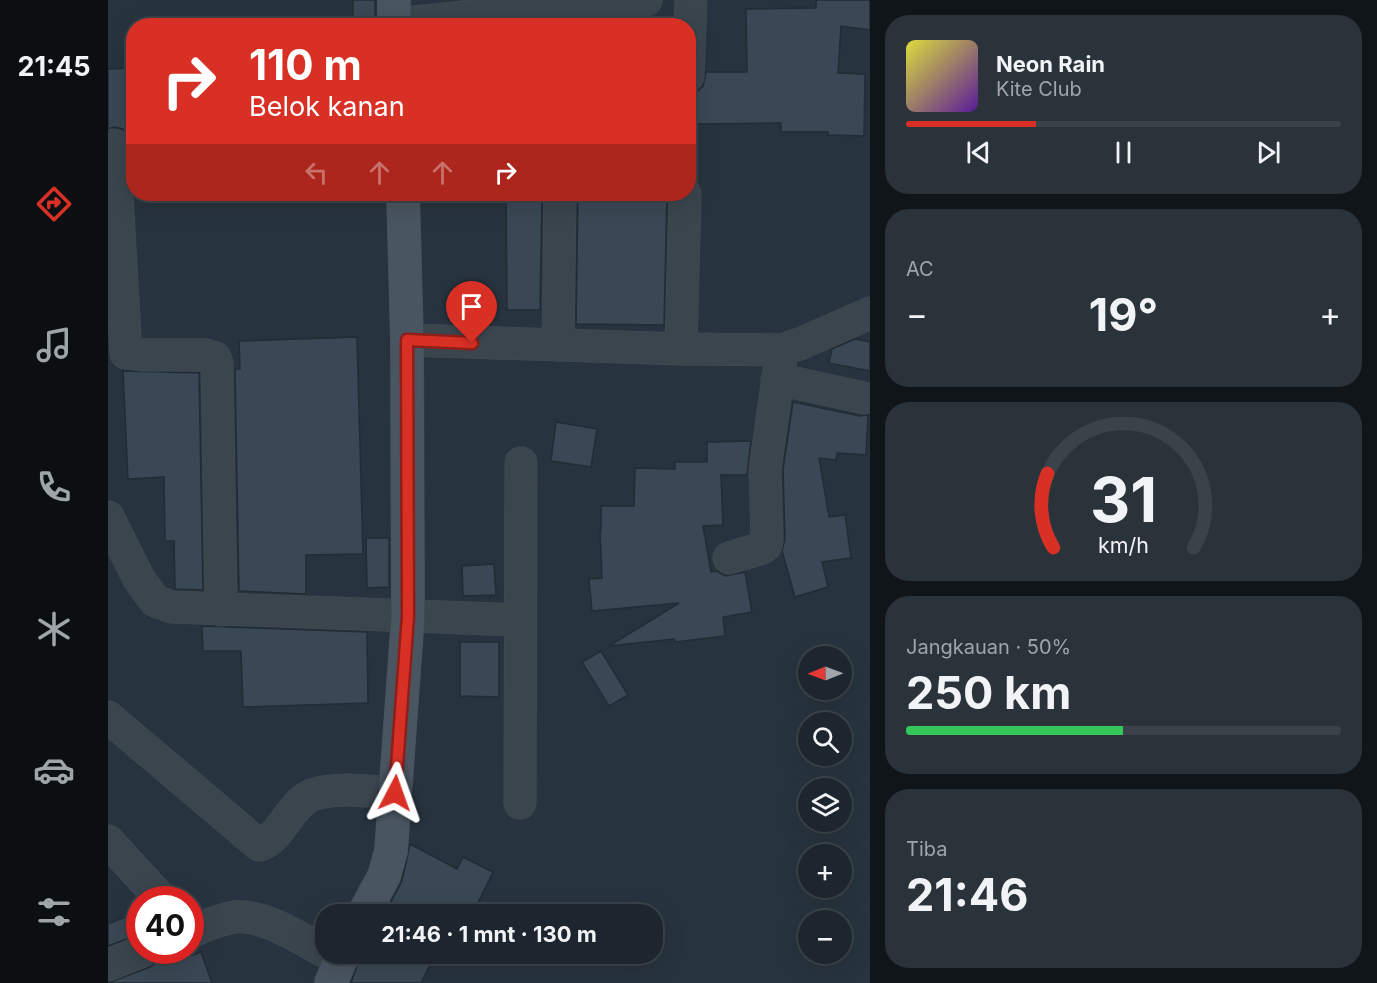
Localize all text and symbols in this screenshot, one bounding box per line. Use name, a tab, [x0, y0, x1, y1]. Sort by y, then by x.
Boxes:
text: 110 m	[249, 39, 362, 90]
icon: right	[150, 42, 228, 120]
text: 21:45	[17, 50, 91, 83]
text: Neon Rain	[996, 51, 1105, 77]
text: Kite Club	[996, 77, 1082, 101]
text: Belok kanan	[249, 90, 405, 123]
icon: previous	[962, 136, 995, 169]
icon: pause	[1107, 136, 1140, 169]
icon: next	[1252, 136, 1285, 169]
icon: left	[300, 156, 333, 189]
icon: ahead	[363, 156, 396, 189]
icon: ahead	[426, 156, 459, 189]
icon: right	[489, 156, 522, 189]
icon: directions	[33, 183, 75, 225]
text: AC	[906, 257, 934, 281]
pin	[446, 281, 497, 343]
text: 19°	[1089, 287, 1158, 342]
icon: arrive	[455, 290, 488, 323]
text: −	[906, 294, 928, 334]
text: +	[1319, 294, 1341, 334]
icon: music	[33, 324, 75, 366]
text: 31	[1090, 463, 1157, 538]
icon: phone	[33, 466, 75, 508]
text: km/h	[1098, 533, 1149, 559]
icon: climate	[33, 608, 75, 650]
text: Jangkauan · 50%	[906, 635, 1071, 659]
north arrow	[798, 646, 852, 700]
map controls	[798, 646, 852, 964]
text: 250 km	[906, 665, 1071, 720]
button: search	[798, 712, 852, 766]
icon: car	[33, 749, 75, 791]
position arrow	[363, 761, 427, 825]
button: layers	[798, 778, 852, 832]
text: Tiba	[906, 837, 947, 861]
button: +	[798, 844, 852, 898]
text: 21:46	[906, 867, 1028, 922]
speed limit sign: 40	[126, 886, 204, 964]
icon: filters	[33, 891, 75, 933]
button: −	[798, 910, 852, 964]
text: 21:46 · 1 mnt · 130 m	[381, 921, 597, 947]

